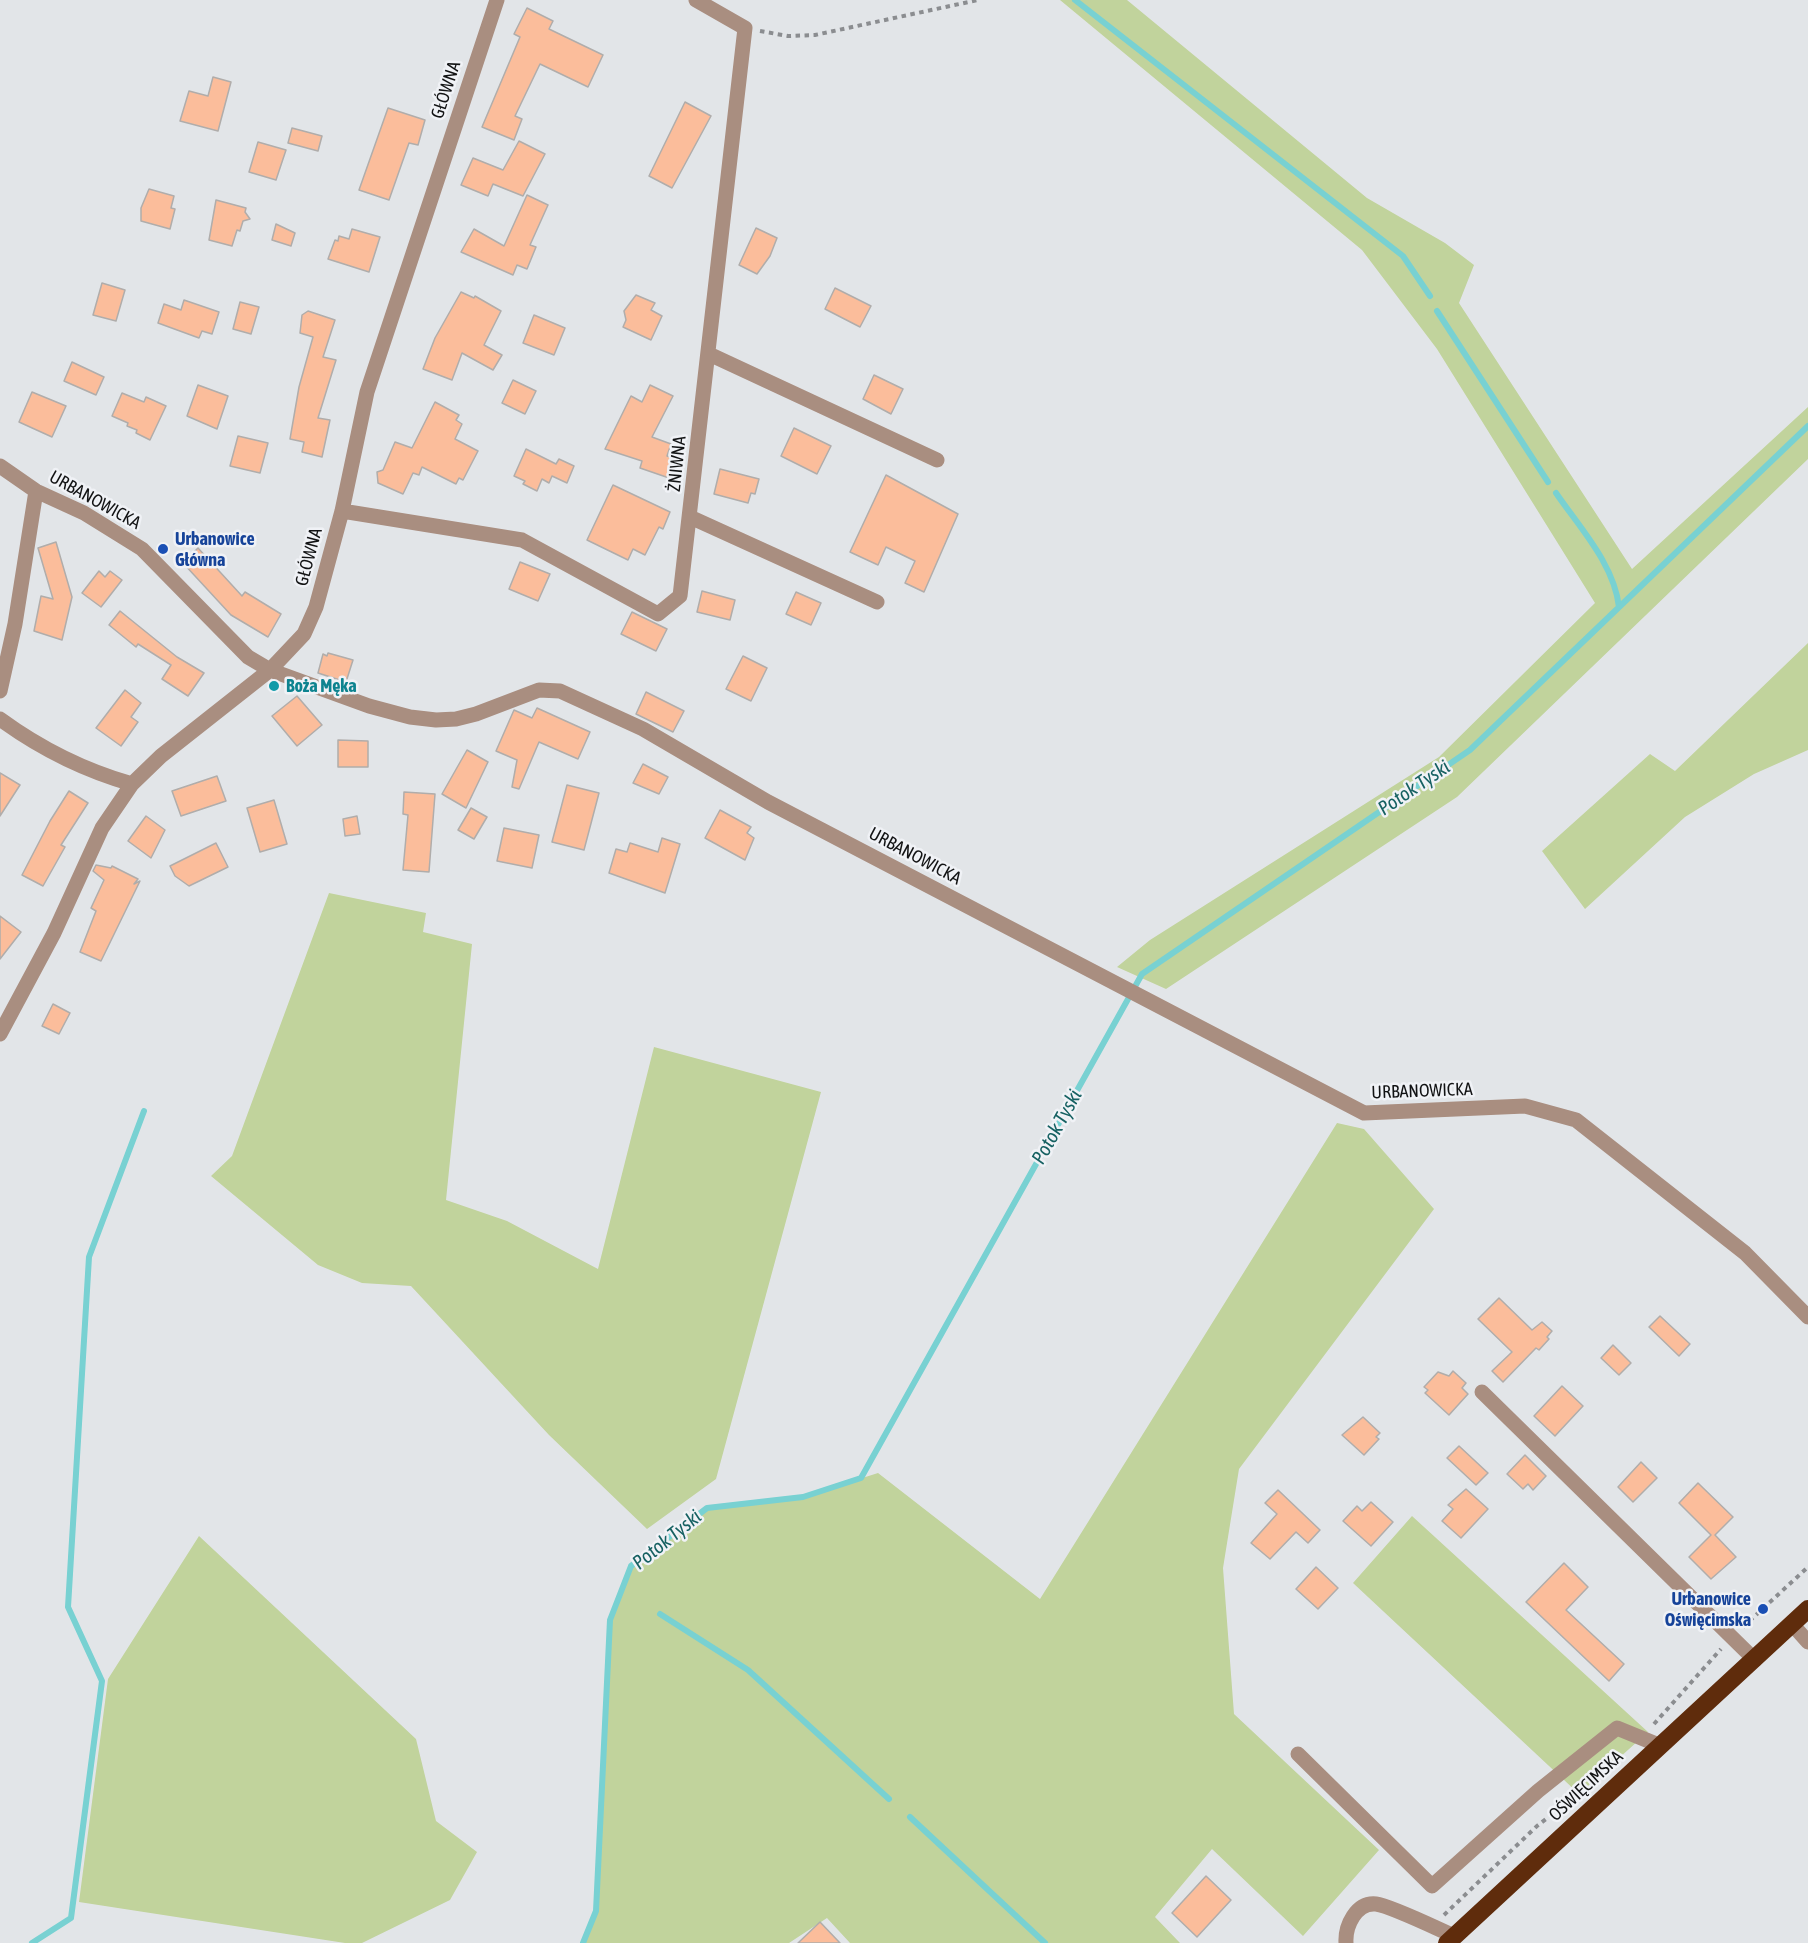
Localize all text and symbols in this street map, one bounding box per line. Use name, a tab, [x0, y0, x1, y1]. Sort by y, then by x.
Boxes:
street label: GŁÓWNA	[427, 59, 465, 121]
street label: ŻNIWNA	[663, 435, 691, 493]
street label: URBANOWICKA	[45, 466, 145, 534]
street label: GŁÓWNA	[291, 526, 327, 588]
place label: Urbanowice Główna	[175, 528, 255, 570]
marker: Urbanowice Główna	[156, 542, 170, 556]
place label: Boża Męka	[286, 675, 357, 697]
marker: Boża Męka	[267, 679, 281, 693]
water label: Potok Tyski	[1373, 755, 1455, 821]
street label: URBANOWICKA	[865, 823, 965, 889]
street label: URBANOWICKA	[1371, 1078, 1473, 1104]
water label: Potok Tyski	[1027, 1086, 1087, 1168]
water label: Potok Tyski	[628, 1505, 706, 1575]
place label: Urbanowice Oświęcimska	[1665, 1588, 1751, 1630]
marker: Urbanowice Oświęcimska	[1756, 1602, 1770, 1616]
street label: OŚWIĘCIMSKA	[1545, 1746, 1627, 1826]

